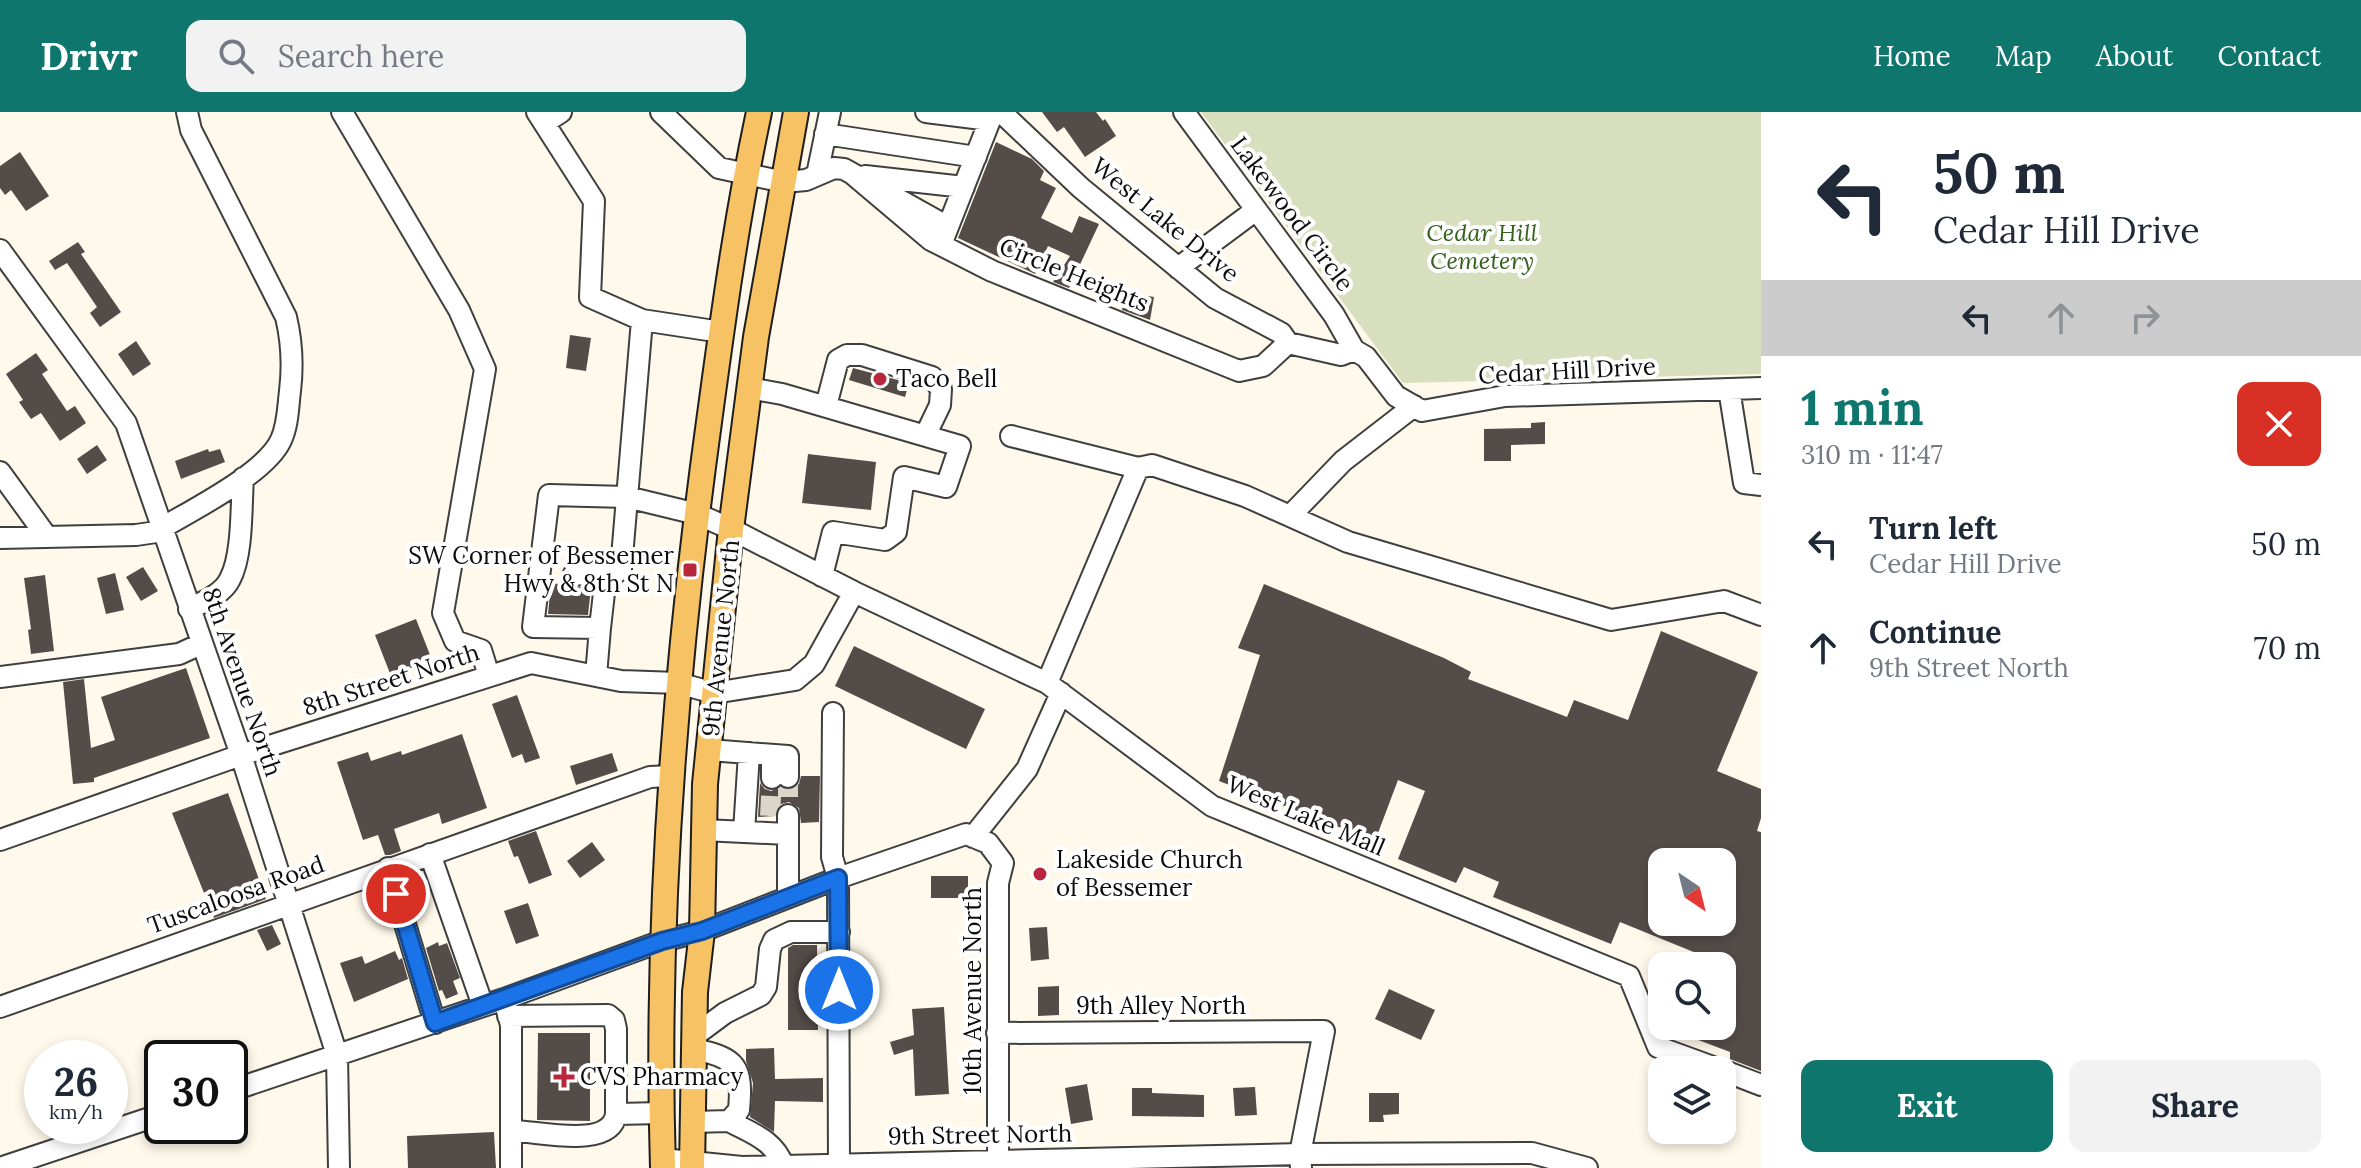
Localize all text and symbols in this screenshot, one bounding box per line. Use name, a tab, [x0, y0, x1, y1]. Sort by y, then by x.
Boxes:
search box	[186, 20, 746, 92]
text: Drivr	[40, 32, 138, 80]
icon: search	[214, 34, 258, 78]
text: Search here	[278, 37, 444, 75]
text: Home	[1873, 38, 1951, 74]
text: Map	[1995, 38, 2052, 74]
text: About	[2096, 38, 2173, 74]
text: Contact	[2217, 38, 2321, 74]
street label: Lakewood Circle	[1224, 130, 1361, 297]
text: 50 m	[1933, 137, 2065, 208]
icon: left	[1801, 144, 1905, 248]
street label: West Lake Drive	[1085, 150, 1246, 289]
text: Cedar Hill Drive	[1933, 207, 2200, 253]
park label: Cedar Hill Cemetery	[1426, 217, 1538, 276]
street label: Circle Heights	[995, 230, 1154, 319]
icon: left	[1955, 296, 1999, 340]
icon: ahead	[2039, 296, 2083, 340]
icon: right	[2123, 296, 2167, 340]
street label: Cedar Hill Drive	[1477, 350, 1657, 391]
place label: Taco Bell	[896, 363, 997, 394]
marker: Taco Bell	[871, 370, 889, 388]
text: 1 min	[1801, 377, 1924, 438]
button: close	[2237, 382, 2321, 466]
text: 310 m · 11:47	[1801, 438, 1943, 471]
text: Turn left	[1869, 509, 1997, 547]
icon: left	[1801, 522, 1845, 566]
text: 50 m	[2251, 525, 2321, 563]
street label: 9th Avenue North	[695, 538, 746, 738]
place label: SW Corner of Bessemer Hwy & 8th St N	[408, 540, 675, 599]
text: Cedar Hill Drive	[1869, 547, 2062, 580]
marker: SW Corner of Bessemer Hwy & 8th St N	[681, 561, 699, 579]
street label: 8th Avenue North	[196, 583, 289, 780]
text: Continue	[1869, 613, 2001, 651]
icon: ahead	[1801, 626, 1845, 670]
text: 70 m	[2254, 629, 2321, 667]
street label: 8th Street North	[298, 636, 483, 723]
text: 9th Street North	[1869, 651, 2069, 684]
street label: West Lake Mall	[1222, 768, 1390, 863]
place label: Lakeside Church of Bessemer	[1056, 844, 1243, 903]
street label: Tuscaloosa Road	[143, 848, 328, 941]
north arrow	[1648, 848, 1736, 936]
map controls	[1648, 848, 1736, 1144]
pin	[362, 860, 430, 928]
marker: Lakeside Church of Bessemer	[1031, 865, 1049, 883]
icon: arrive	[374, 872, 418, 916]
street label: 10th Avenue North	[957, 887, 988, 1095]
position arrow	[797, 948, 881, 1032]
button: search	[1648, 952, 1736, 1040]
street label: 9th Alley North	[1076, 990, 1246, 1021]
speed limit sign: 30	[144, 1040, 248, 1144]
text: 26	[54, 1056, 98, 1107]
button: layers	[1648, 1056, 1736, 1144]
button: Exit	[1801, 1060, 2053, 1152]
button: Share	[2069, 1060, 2321, 1152]
place label: CVS Pharmacy	[580, 1061, 743, 1092]
marker: CVS Pharmacy	[555, 1068, 573, 1086]
text: km/h	[49, 1099, 103, 1124]
street label: 9th Street North	[887, 1117, 1073, 1152]

